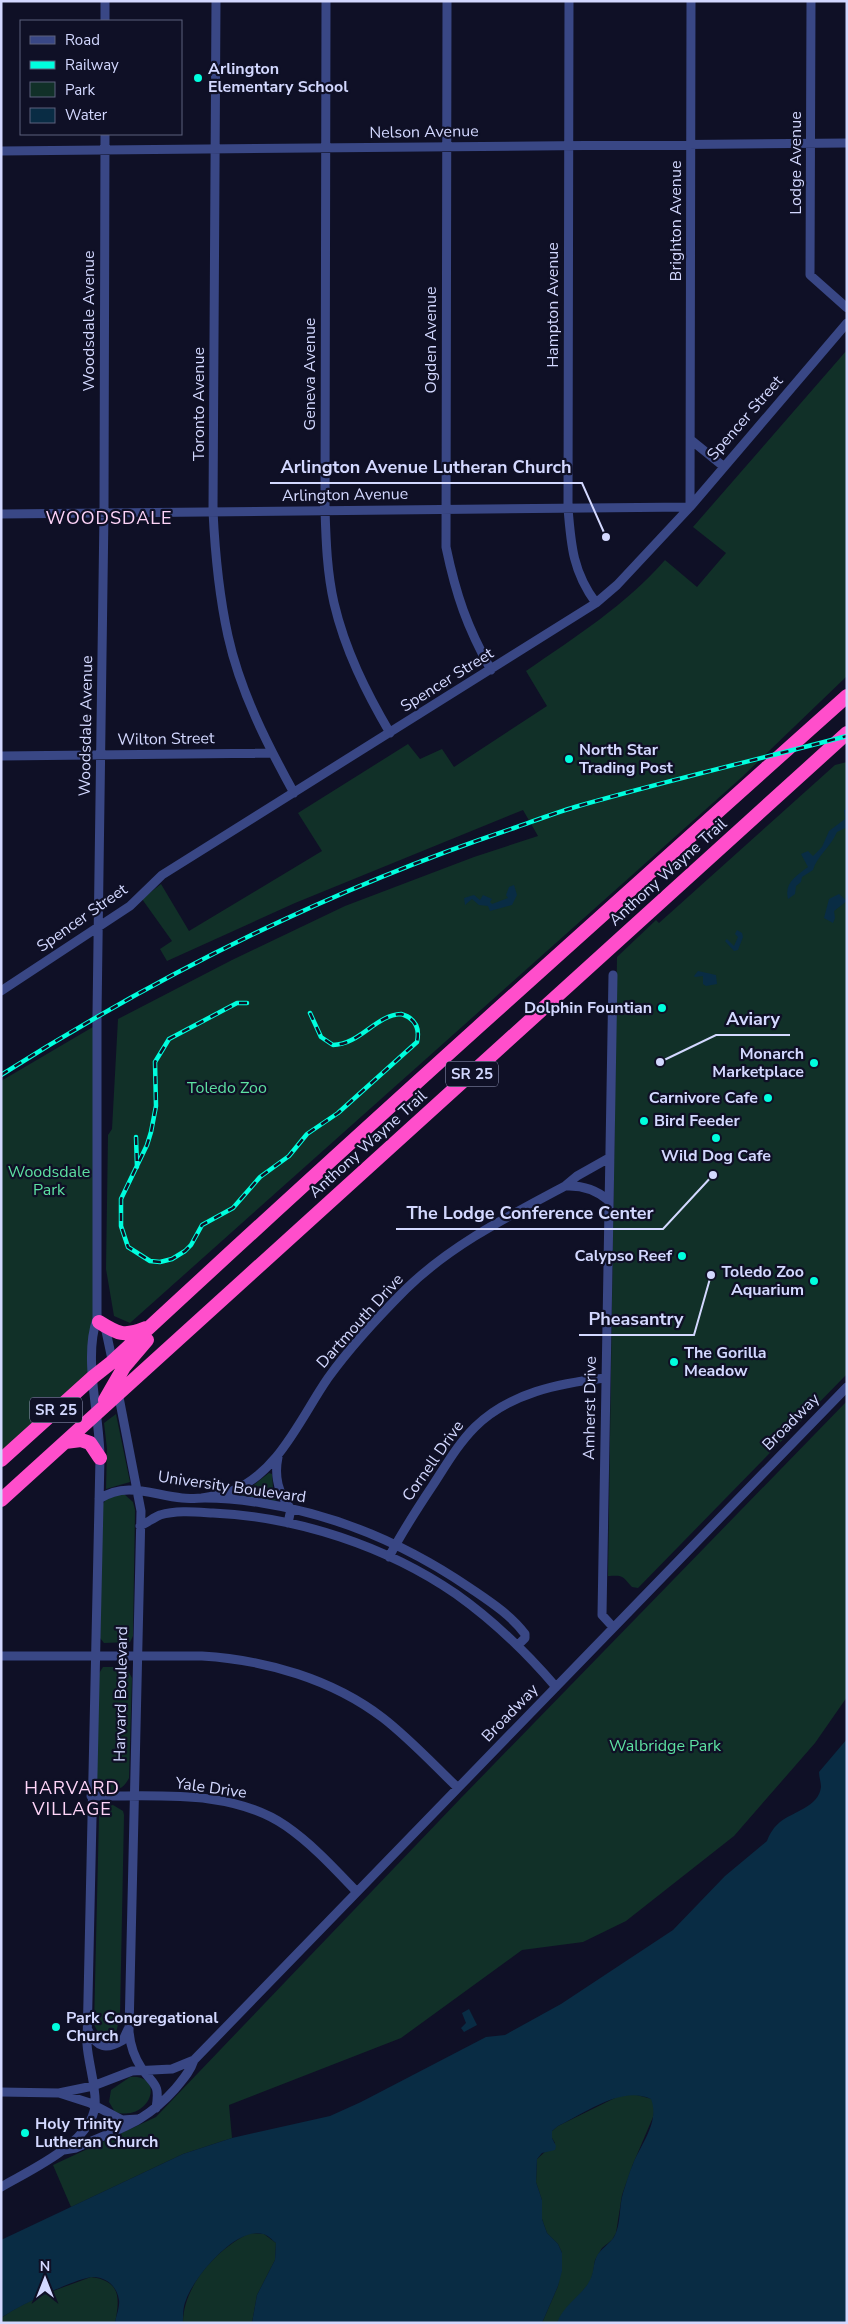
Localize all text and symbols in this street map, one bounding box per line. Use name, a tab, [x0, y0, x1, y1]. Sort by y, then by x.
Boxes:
legend	[20, 20, 182, 135]
text: Road	[65, 30, 100, 50]
text: Railway	[65, 55, 119, 75]
place label: Arlington Elementary School	[208, 58, 348, 98]
marker: Arlington Elementary School	[192, 72, 204, 84]
text: Park	[65, 80, 95, 100]
text: Water	[65, 105, 108, 125]
street label: Lodge Avenue	[785, 111, 807, 215]
street label: Nelson Avenue	[369, 120, 479, 144]
street label: Brighton Avenue	[665, 161, 687, 281]
street label: Hampton Avenue	[542, 242, 564, 368]
street label: Woodsdale Avenue	[78, 250, 100, 392]
street label: Ogden Avenue	[420, 286, 442, 394]
street label: Geneva Avenue	[299, 318, 321, 430]
street label: Toronto Avenue	[188, 347, 210, 461]
street label: Spencer Street	[702, 370, 788, 465]
callout: Arlington Avenue Lutheran Church	[270, 450, 582, 483]
text: Arlington Avenue Lutheran Church	[280, 455, 572, 479]
street label: Arlington Avenue	[282, 483, 408, 507]
district label: WOODSDALE	[45, 506, 173, 530]
street label: Spencer Street	[396, 642, 498, 717]
street label: Woodsdale Avenue	[74, 655, 98, 797]
street label: Wilton Street	[117, 727, 215, 751]
place label: North Star Trading Post	[579, 739, 674, 779]
marker: North Star Trading Post	[563, 753, 575, 765]
street label: Anthony Wayne Trail	[604, 813, 732, 931]
street label: Spencer Street	[32, 878, 132, 957]
place label: Dolphin Fountian	[524, 997, 652, 1019]
marker: Dolphin Fountian	[656, 1002, 668, 1014]
callout: Aviary	[716, 1002, 790, 1035]
text: Aviary	[726, 1007, 780, 1031]
place label: Monarch Marketplace	[712, 1043, 804, 1083]
marker: Monarch Marketplace	[808, 1057, 820, 1069]
road number: SR 25	[446, 1062, 498, 1086]
park label: Toledo Zoo	[187, 1077, 267, 1099]
street label: Anthony Wayne Trail	[304, 1085, 432, 1203]
place label: Carnivore Cafe	[649, 1087, 758, 1109]
marker: Carnivore Cafe	[762, 1092, 774, 1104]
place label: Bird Feeder	[654, 1110, 740, 1132]
marker: Bird Feeder	[638, 1115, 650, 1127]
marker: Wild Dog Cafe	[710, 1132, 722, 1144]
place label: Wild Dog Cafe	[661, 1145, 771, 1167]
park label: Woodsdale Park	[8, 1161, 90, 1201]
callout: The Lodge Conference Center	[396, 1196, 663, 1229]
text: The Lodge Conference Center	[406, 1201, 654, 1225]
place label: Calypso Reef	[575, 1245, 673, 1267]
marker: Calypso Reef	[676, 1250, 688, 1262]
place label: Toledo Zoo Aquarium	[721, 1261, 804, 1301]
street label: Dartmouth Drive	[312, 1269, 408, 1373]
marker: Toledo Zoo Aquarium	[808, 1275, 820, 1287]
callout: Pheasantry	[579, 1302, 694, 1335]
text: Pheasantry	[588, 1307, 684, 1331]
place label: The Gorilla Meadow	[684, 1342, 767, 1382]
street label: Amherst Drive	[578, 1356, 602, 1460]
marker: The Gorilla Meadow	[668, 1356, 680, 1368]
street label: Broadway	[757, 1388, 825, 1456]
road number: SR 25	[30, 1398, 82, 1422]
street label: Cornell Drive	[397, 1416, 469, 1506]
street label: University Boulevard	[156, 1466, 308, 1508]
street label: Harvard Boulevard	[109, 1626, 133, 1762]
street label: Broadway	[477, 1679, 544, 1747]
park label: Walbridge Park	[609, 1735, 722, 1757]
street label: Yale Drive	[173, 1772, 248, 1804]
district label: HARVARD VILLAGE	[24, 1776, 120, 1821]
place label: Park Congregational Church	[66, 2007, 218, 2047]
marker: Park Congregational Church	[50, 2021, 62, 2033]
place label: Holy Trinity Lutheran Church	[35, 2113, 158, 2153]
marker: Holy Trinity Lutheran Church	[19, 2127, 31, 2139]
north arrow	[20, 2254, 70, 2304]
text: N	[40, 2257, 50, 2276]

